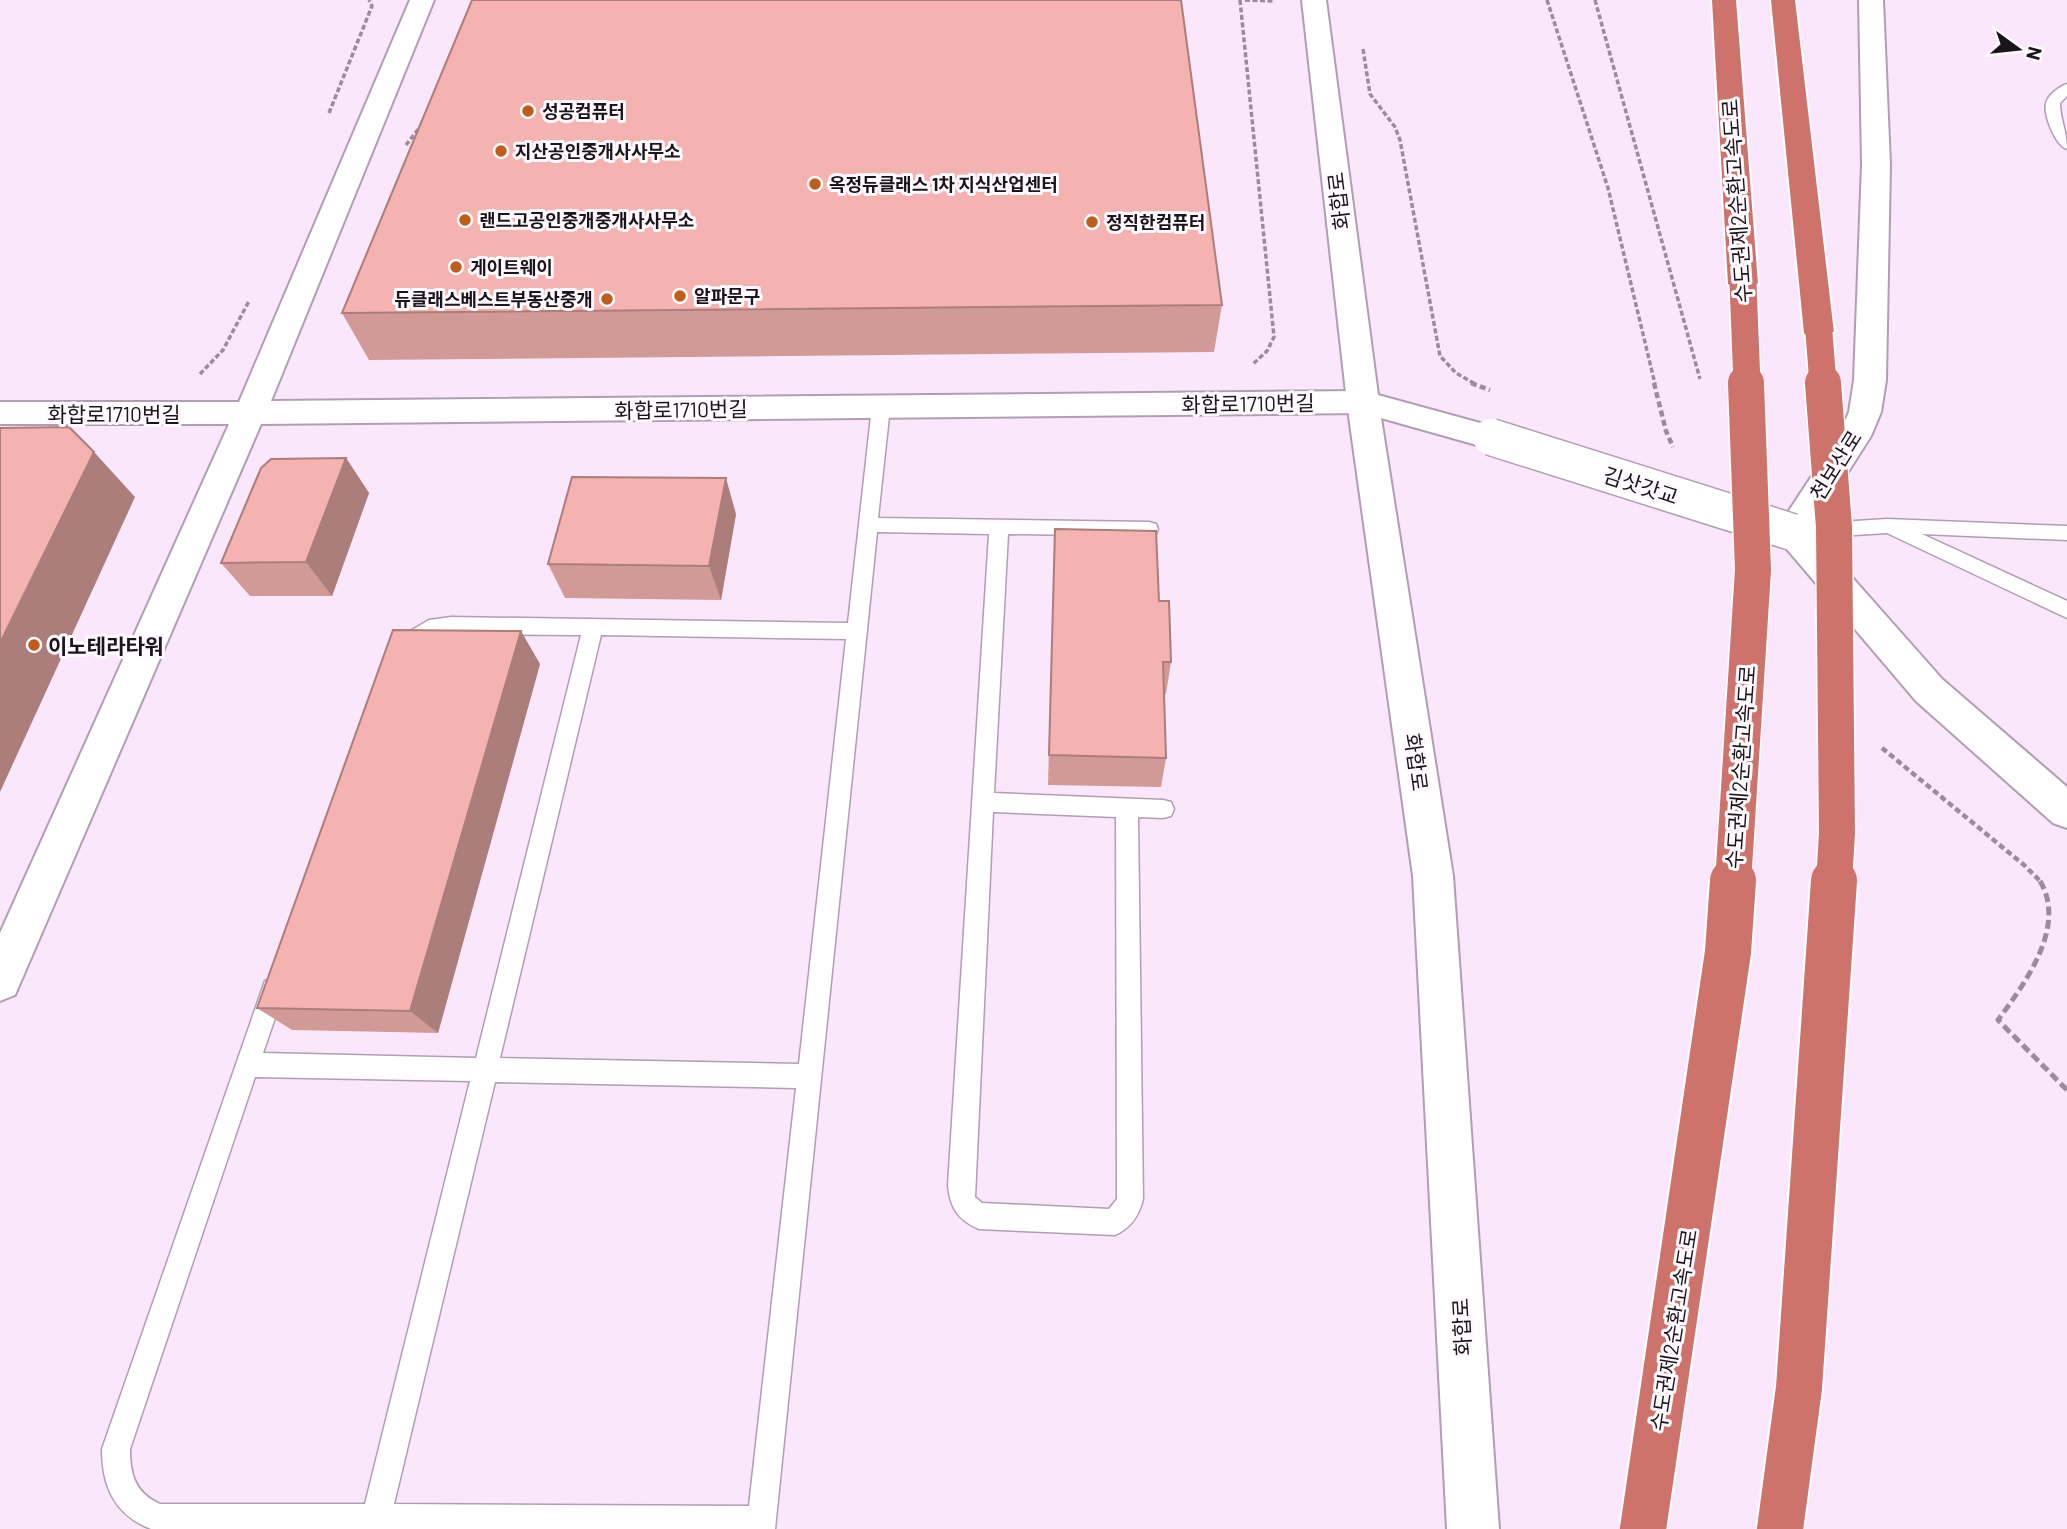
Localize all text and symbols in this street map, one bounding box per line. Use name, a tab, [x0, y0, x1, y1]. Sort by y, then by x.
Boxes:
north arrow	[1983, 14, 2053, 84]
text: N	[2022, 44, 2048, 63]
street label: 수도권제2순환고속도로	[1716, 98, 1756, 304]
place label: 성공컴퓨터	[542, 100, 625, 122]
marker: 성공컴퓨터	[520, 103, 536, 119]
place label: 지산공인중개사사무소	[515, 140, 681, 162]
marker: 지산공인중개사사무소	[493, 143, 509, 159]
street label: 화합로	[1322, 171, 1354, 231]
place label: 옥정듀클래스 1차 지식산업센터	[829, 173, 1058, 195]
marker: 옥정듀클래스 1차 지식산업센터	[807, 176, 823, 192]
place label: 랜드고공인중개중개사사무소	[479, 209, 694, 231]
place label: 정직한컴퓨터	[1106, 211, 1205, 233]
marker: 랜드고공인중개중개사사무소	[457, 212, 473, 228]
marker: 정직한컴퓨터	[1084, 214, 1100, 230]
place label: 게이트웨이	[470, 256, 553, 278]
marker: 게이트웨이	[448, 259, 464, 275]
place label: 알파문구	[694, 285, 760, 307]
place label: 듀클래스베스트부동산중개	[394, 288, 593, 310]
marker: 알파문구	[672, 288, 688, 304]
marker: 듀클래스베스트부동산중개	[599, 291, 615, 307]
street label: 화합로1710번길	[1181, 389, 1315, 417]
street label: 화합로1710번길	[614, 395, 748, 423]
street label: 화합로1710번길	[47, 401, 181, 426]
street label: 천보산로	[1804, 426, 1866, 504]
street label: 김삿갓교	[1600, 461, 1682, 509]
place label: 이노테라타워	[48, 633, 164, 658]
marker: 이노테라타워	[26, 637, 42, 653]
street label: 수도권제2순환고속도로	[1720, 664, 1760, 870]
street label: 화합로	[1401, 732, 1433, 792]
street label: 수도권제2순환고속도로	[1645, 1227, 1701, 1433]
street label: 화합로	[1447, 1297, 1475, 1357]

